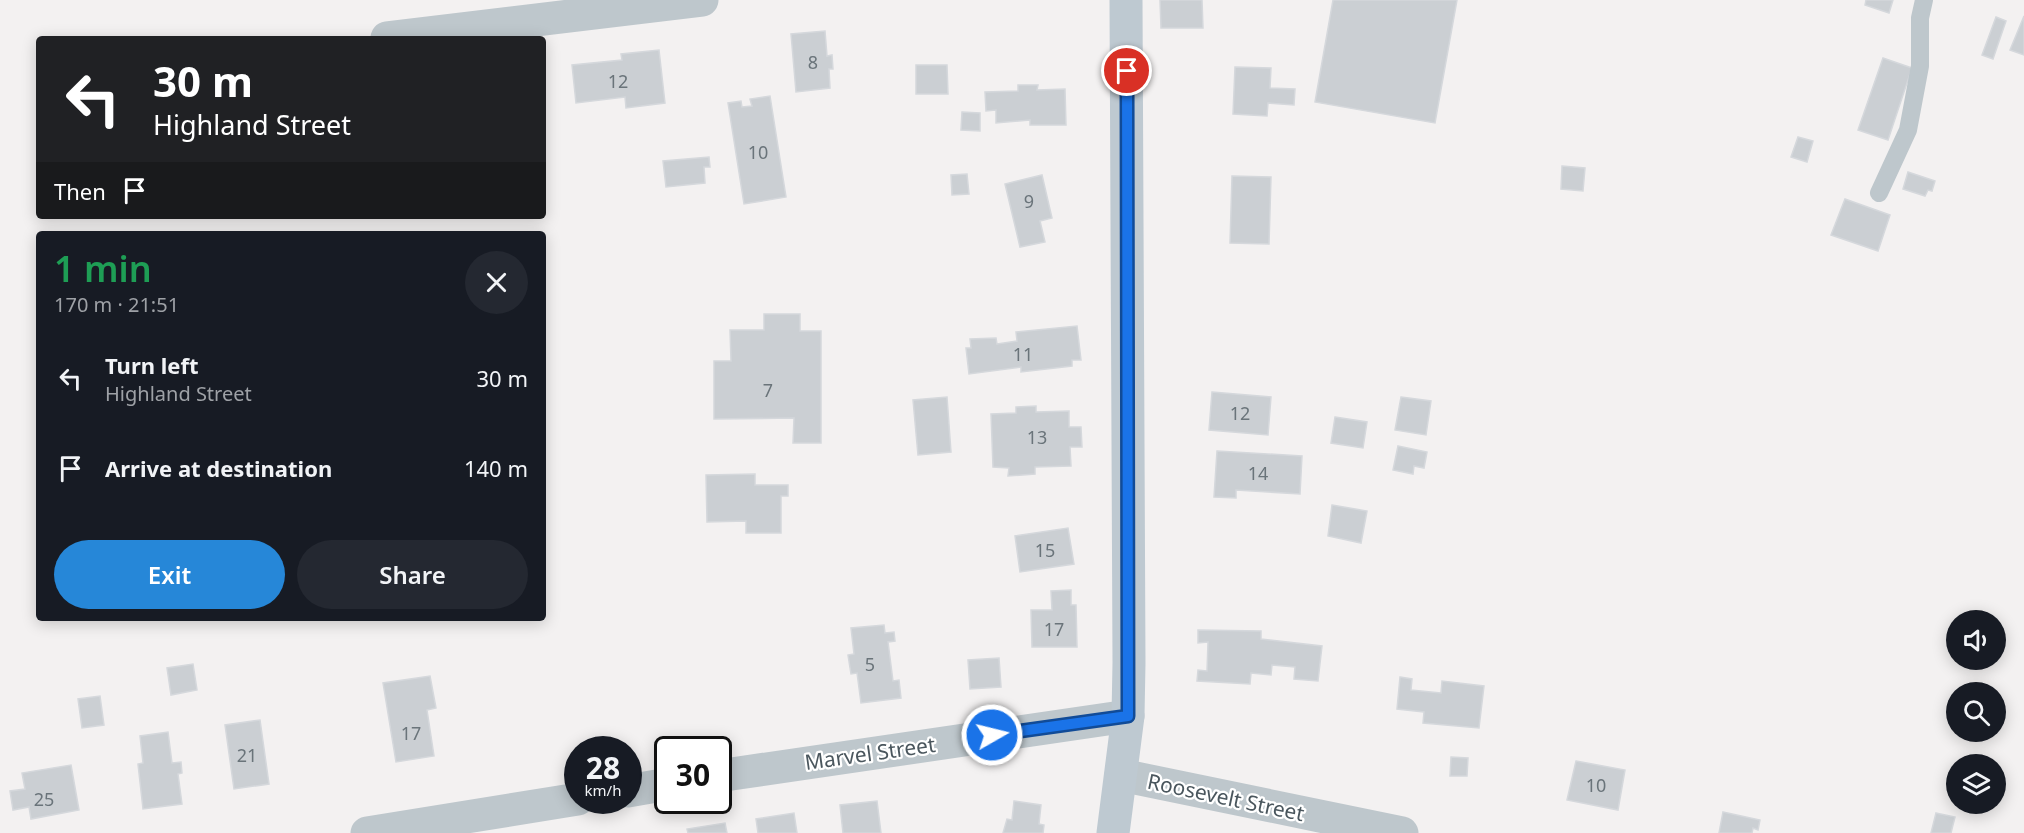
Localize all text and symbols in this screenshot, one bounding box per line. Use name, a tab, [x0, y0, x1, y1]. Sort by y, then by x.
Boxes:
pin	[1101, 45, 1152, 96]
house number: 8	[808, 50, 818, 74]
text: 30 m	[153, 52, 253, 109]
icon: arrive	[1110, 54, 1143, 87]
icon: left	[54, 60, 132, 138]
house number: 12	[608, 69, 628, 93]
text: Highland Street	[153, 106, 351, 143]
house number: 10	[748, 140, 768, 164]
icon: arrive	[118, 174, 151, 207]
text: Then	[54, 176, 106, 206]
house number: 9	[1024, 189, 1034, 213]
text: 1 min	[54, 244, 152, 293]
button: close	[465, 251, 528, 314]
text: 170 m · 21:51	[54, 291, 179, 318]
house number: 11	[1013, 342, 1033, 366]
text: Turn left	[105, 350, 199, 380]
icon: left	[54, 362, 87, 395]
text: 30 m	[477, 363, 528, 393]
house number: 7	[763, 378, 773, 402]
text: Highland Street	[105, 380, 252, 407]
house number: 12	[1230, 401, 1250, 425]
house number: 13	[1027, 425, 1047, 449]
icon: arrive	[54, 452, 87, 485]
text: Arrive at destination	[105, 453, 332, 483]
text: 140 m	[464, 453, 528, 483]
house number: 14	[1248, 461, 1268, 485]
house number: 15	[1035, 538, 1055, 562]
button: Exit	[54, 540, 285, 609]
button: Share	[297, 540, 528, 609]
map controls	[1946, 610, 2006, 814]
button: sound	[1946, 610, 2006, 670]
house number: 17	[1044, 617, 1064, 641]
house number: 5	[865, 652, 875, 676]
button: search	[1946, 682, 2006, 742]
position arrow	[960, 703, 1024, 767]
house number: 17	[401, 721, 421, 745]
street label: Marvel Street	[803, 730, 937, 776]
speed limit sign: 30	[654, 736, 732, 814]
house number: 21	[237, 743, 257, 767]
text: 28	[586, 747, 620, 788]
button: layers	[1946, 754, 2006, 814]
street label: Roosevelt Street	[1145, 767, 1307, 827]
house number: 10	[1586, 773, 1606, 797]
text: km/h	[585, 780, 621, 800]
house number: 25	[34, 787, 54, 811]

